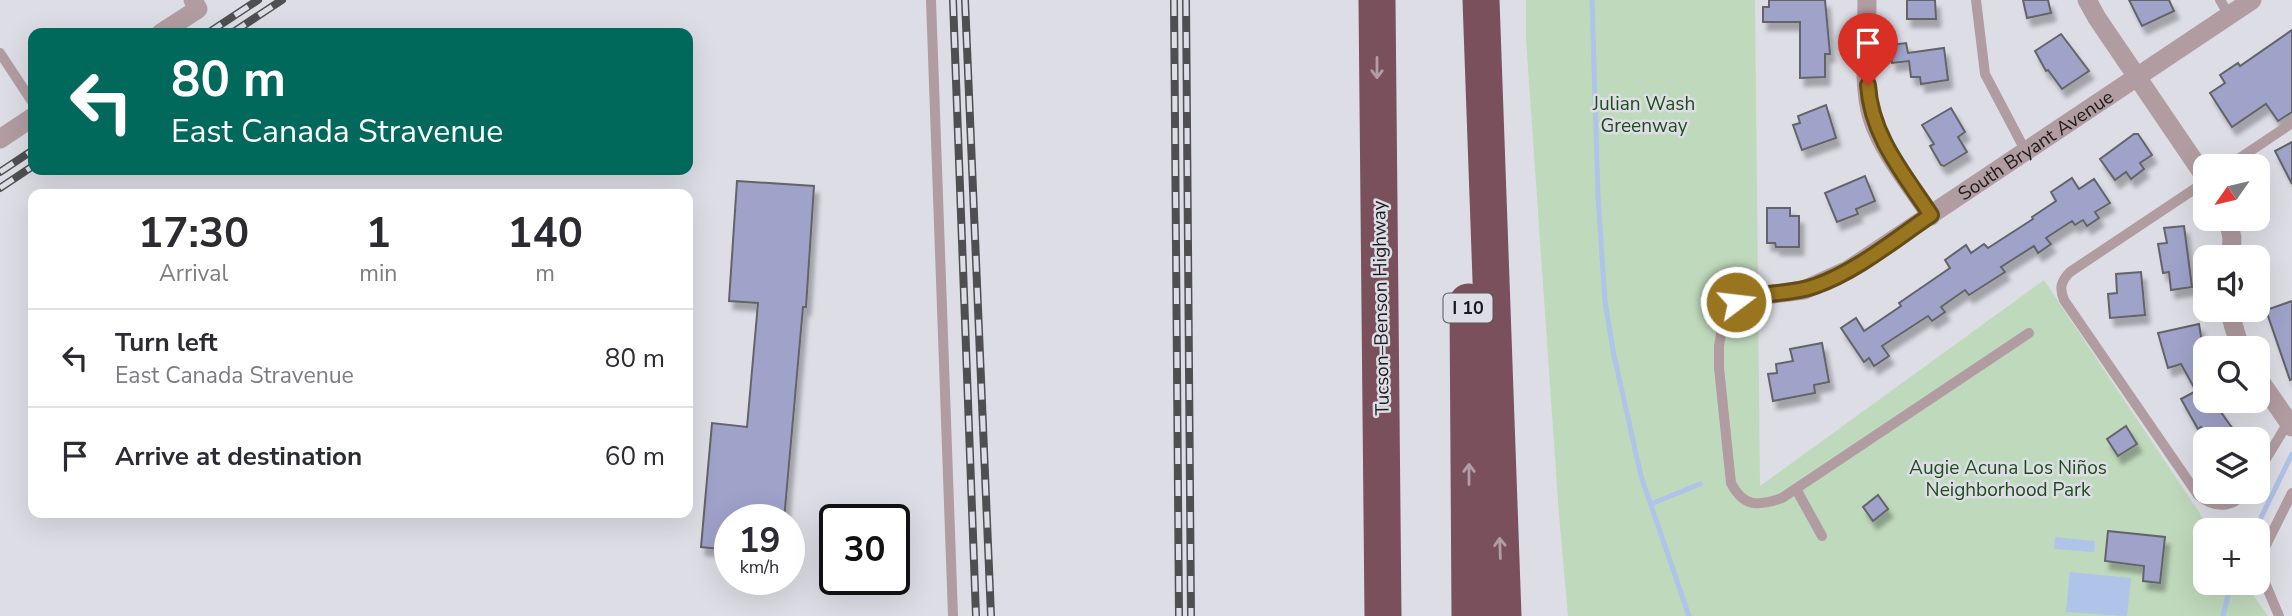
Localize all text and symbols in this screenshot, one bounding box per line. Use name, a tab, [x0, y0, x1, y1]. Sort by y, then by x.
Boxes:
pin	[1838, 13, 1898, 85]
icon: arrive	[1849, 24, 1887, 62]
text: 80 m	[171, 46, 286, 113]
icon: left	[56, 56, 147, 147]
one-way arrow	[1370, 56, 1384, 79]
street label: South Bryant Avenue	[1953, 84, 2119, 207]
park label: Julian Wash Greenway	[1592, 91, 1695, 139]
text: East Canada Stravenue	[171, 110, 503, 153]
north arrow	[2193, 154, 2270, 231]
map controls	[2193, 154, 2270, 595]
street label: Tucson–Benson Highway	[1366, 200, 1396, 416]
text: 17:30	[138, 205, 249, 262]
text: 1	[366, 205, 391, 262]
text: 140	[507, 205, 583, 262]
button: sound	[2193, 245, 2270, 322]
text: Arrival	[159, 258, 228, 289]
text: min	[359, 258, 397, 289]
text: m	[535, 258, 555, 289]
position arrow	[1699, 265, 1773, 339]
road number: I 10	[1444, 294, 1492, 322]
text: Turn left	[115, 325, 218, 360]
button: search	[2193, 336, 2270, 413]
icon: left	[56, 339, 94, 377]
text: 80 m	[605, 341, 665, 376]
text: East Canada Stravenue	[115, 360, 354, 391]
button: layers	[2193, 427, 2270, 504]
icon: arrive	[56, 437, 94, 475]
text: Arrive at destination	[115, 439, 362, 474]
text: 60 m	[605, 439, 665, 474]
park label: Augie Acuna Los Niños Neighborhood Park	[1909, 455, 2107, 503]
one-way arrow	[1462, 463, 1476, 486]
speed limit sign: 30	[819, 504, 910, 595]
text: 19	[738, 517, 781, 564]
button: +	[2193, 518, 2270, 595]
one-way arrow	[1494, 537, 1507, 560]
text: km/h	[740, 555, 779, 579]

